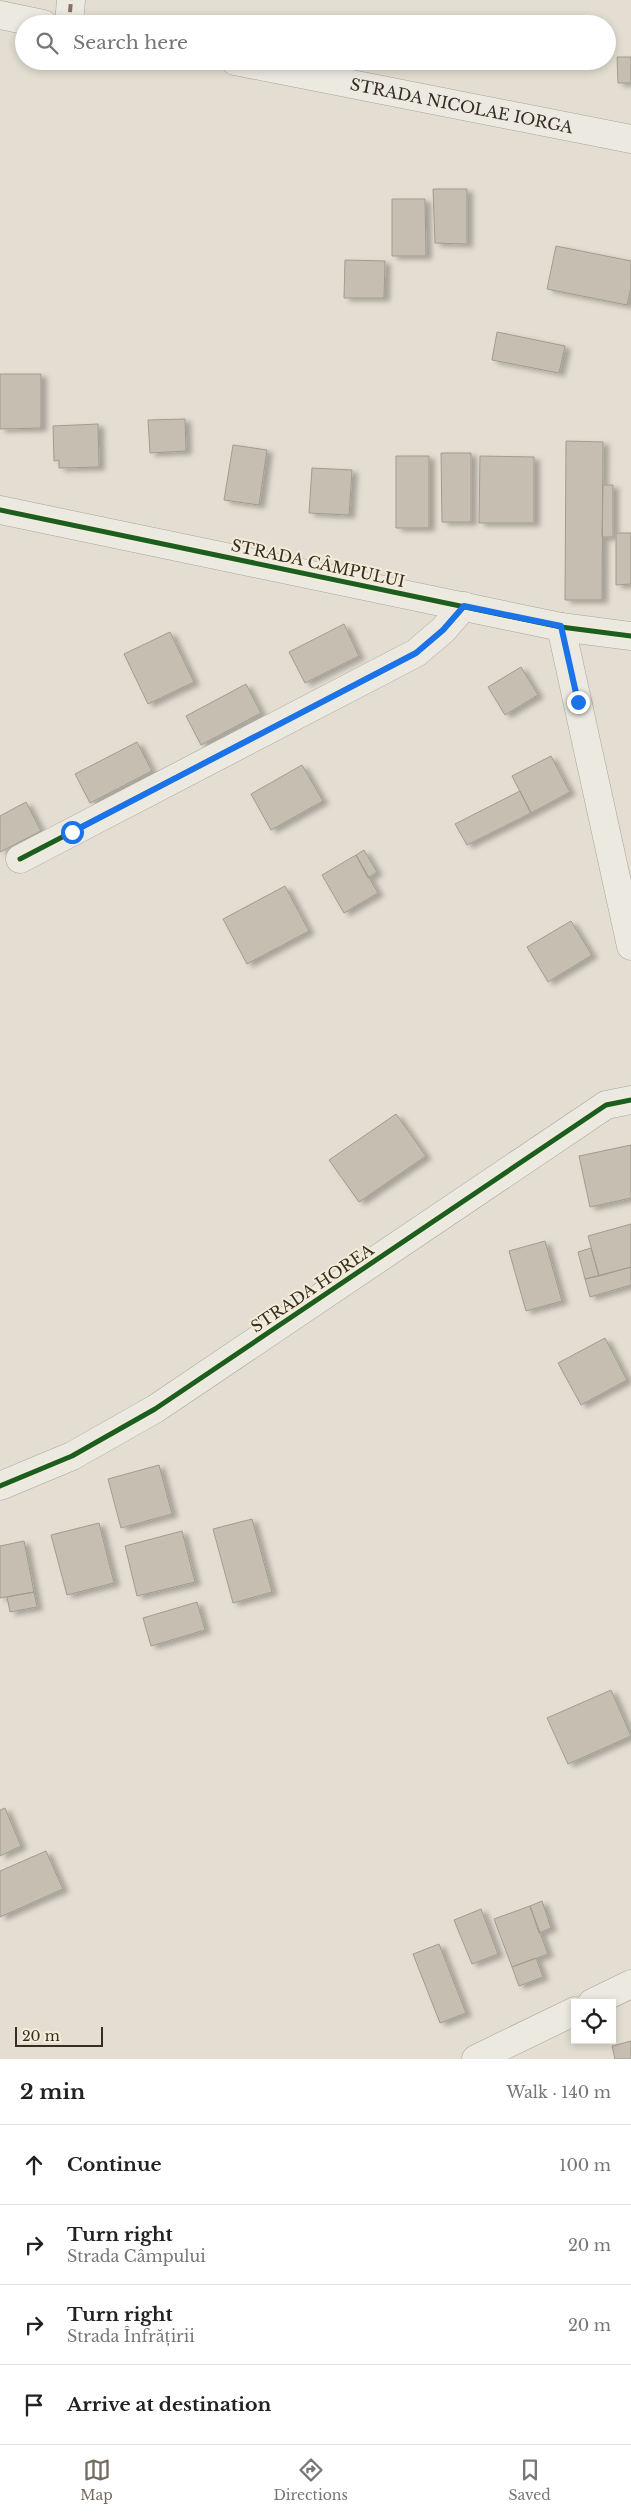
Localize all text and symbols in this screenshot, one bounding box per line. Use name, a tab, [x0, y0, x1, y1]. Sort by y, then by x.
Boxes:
search box	[15, 15, 616, 70]
icon: search	[33, 29, 61, 57]
text: Search here	[73, 31, 188, 54]
street label: STRADA NICOLAE IORGA	[348, 74, 575, 137]
street label: STRADA CÂMPULUI	[229, 535, 407, 591]
route end	[567, 691, 590, 714]
route start	[61, 821, 84, 844]
street label: STRADA HOREA	[247, 1239, 378, 1337]
map controls	[571, 1999, 616, 2044]
button: locate	[571, 1999, 616, 2044]
scale bar	[15, 2024, 102, 2047]
text: 20 m	[22, 2027, 60, 2045]
text: 2 min	[20, 2079, 85, 2105]
text: Walk · 140 m	[506, 2082, 611, 2102]
icon: ahead	[20, 2151, 48, 2179]
text: Continue	[67, 2153, 162, 2176]
text: 100 m	[559, 2155, 611, 2175]
text: Turn right	[67, 2223, 173, 2246]
icon: right	[20, 2231, 48, 2259]
text: 20 m	[568, 2235, 611, 2255]
text: Strada Câmpului	[67, 2246, 206, 2266]
text: Turn right	[67, 2303, 173, 2326]
icon: right	[20, 2311, 48, 2339]
text: 20 m	[568, 2315, 611, 2335]
text: Strada Înfrățirii	[67, 2326, 195, 2346]
icon: arrive	[20, 2391, 48, 2419]
text: Arrive at destination	[67, 2393, 271, 2416]
tab: Map	[80, 2456, 113, 2504]
tab: Directions	[273, 2456, 348, 2504]
tab: Saved	[508, 2456, 551, 2504]

